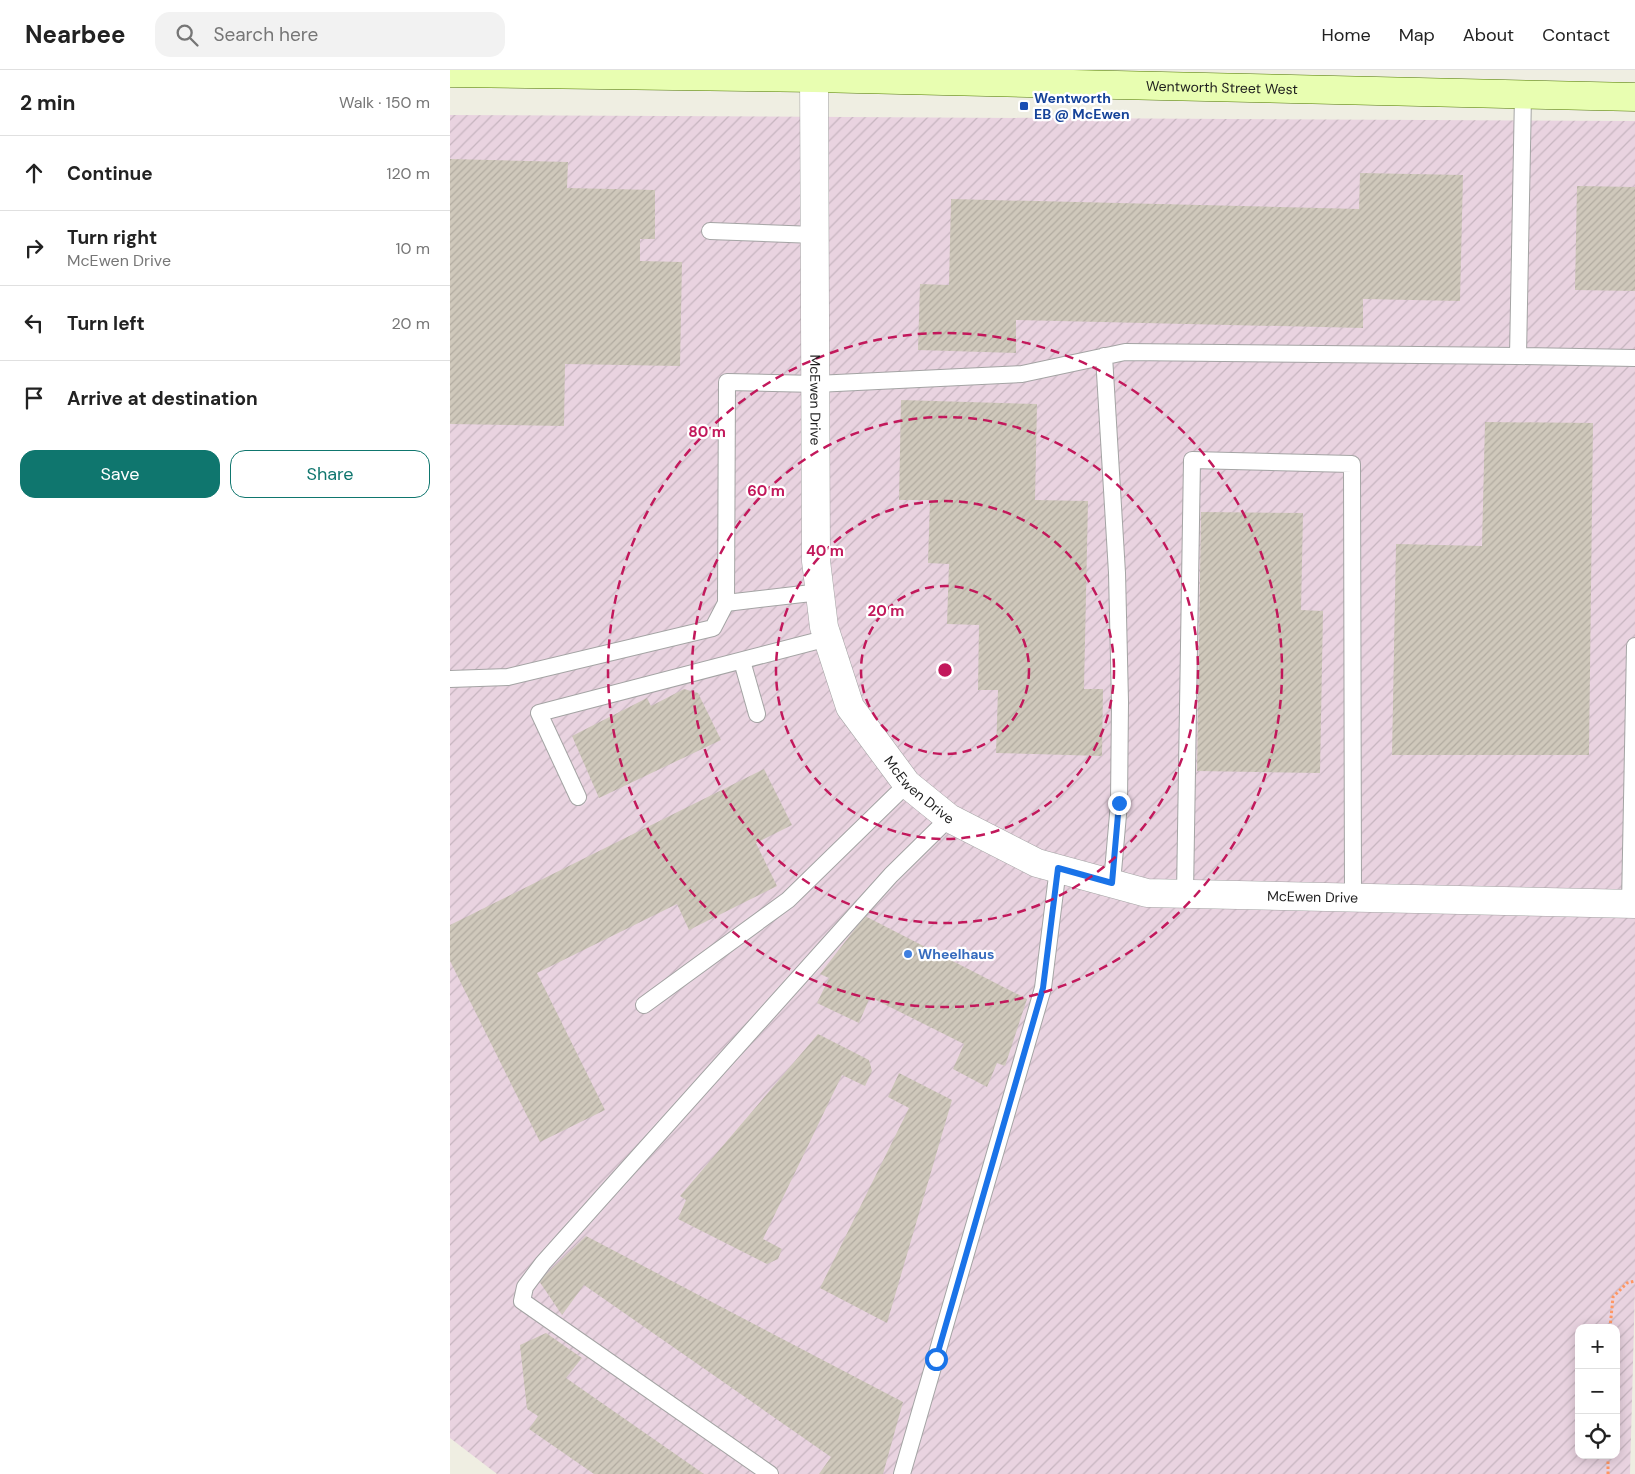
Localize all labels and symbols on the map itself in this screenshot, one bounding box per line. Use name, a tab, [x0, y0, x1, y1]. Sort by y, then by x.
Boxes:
street label: Wentworth Street West	[1146, 77, 1298, 98]
place label: Wentworth EB @ McEwen	[1034, 89, 1130, 123]
marker: Wentworth EB @ McEwen	[1018, 100, 1030, 112]
street label: McEwen Drive	[806, 354, 825, 446]
text: 80 m	[688, 422, 726, 442]
text: 60 m	[747, 481, 785, 501]
text: 40 m	[806, 541, 844, 561]
text: 20 m	[868, 601, 904, 621]
centre of rings	[936, 661, 954, 679]
street label: McEwen Drive	[880, 752, 957, 828]
route end	[1108, 792, 1131, 815]
street label: McEwen Drive	[1267, 887, 1358, 907]
place label: Wheelhaus	[918, 945, 994, 963]
marker: Wheelhaus	[902, 948, 914, 960]
route start	[925, 1348, 948, 1371]

